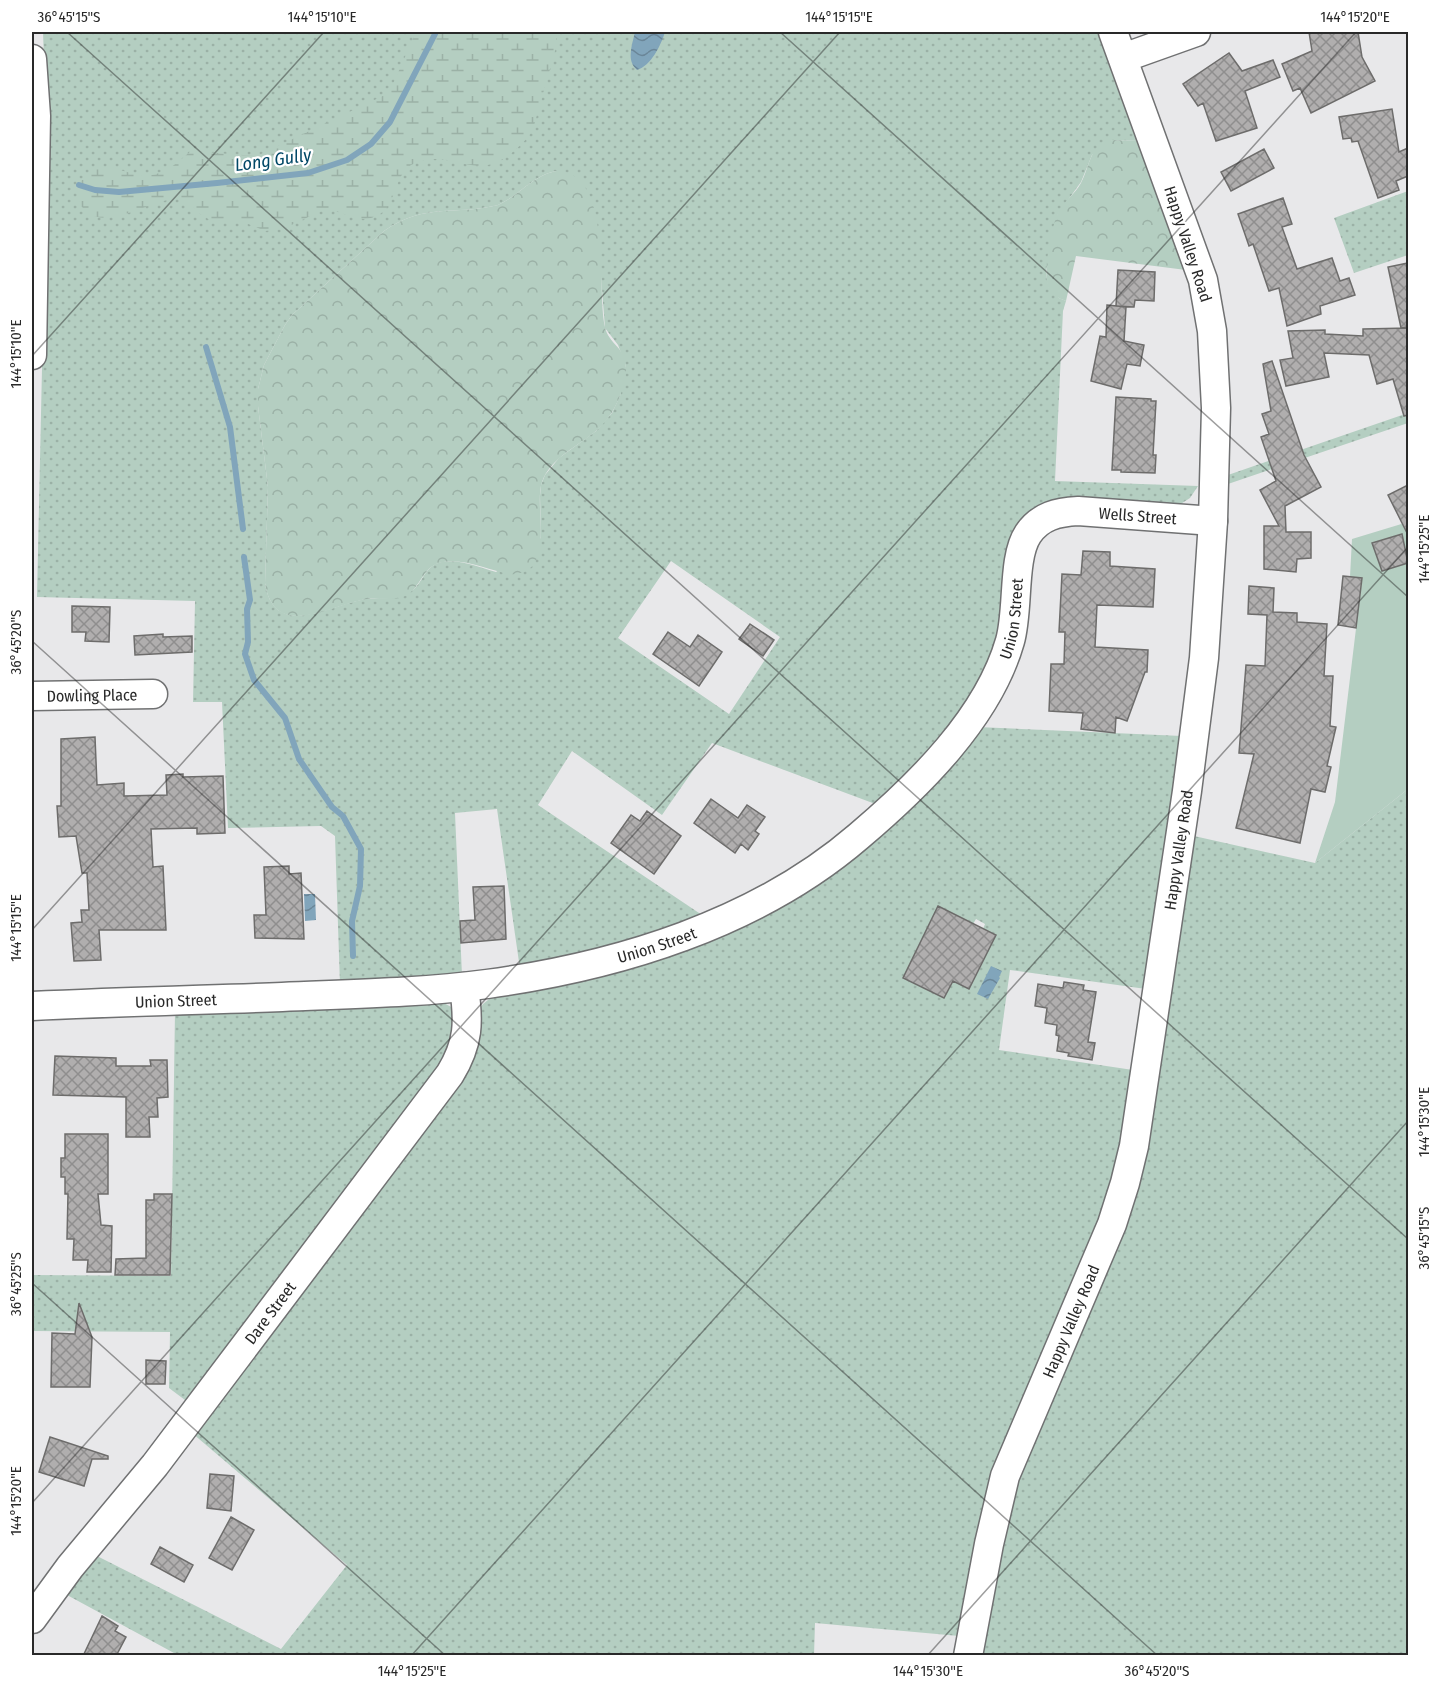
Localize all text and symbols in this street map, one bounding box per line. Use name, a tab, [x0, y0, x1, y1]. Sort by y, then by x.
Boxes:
text: 36°45'15"S	[37, 8, 101, 26]
text: 144°15'10"E	[288, 8, 356, 26]
text: 144°15'15"E	[805, 8, 873, 26]
text: 144°15'20"E	[1320, 8, 1390, 26]
water label: Long Gully	[233, 144, 314, 176]
street label: Happy Valley Road	[1160, 184, 1216, 304]
text: 144°15'10"E	[7, 320, 25, 388]
street label: Wells Street	[1098, 503, 1178, 528]
text: 144°15'25"E	[1415, 515, 1433, 583]
street label: Union Street	[995, 576, 1026, 662]
text: 36°45'20"S	[7, 609, 25, 675]
street label: Dowling Place	[46, 685, 138, 705]
street label: Happy Valley Road	[1160, 789, 1197, 911]
text: 144°15'15"E	[7, 894, 25, 962]
street label: Union Street	[615, 923, 700, 967]
street label: Union Street	[135, 990, 218, 1011]
text: 144°15'30"E	[1415, 1087, 1433, 1157]
text: 36°45'15"S	[1415, 1206, 1433, 1270]
text: 36°45'25"S	[7, 1252, 25, 1316]
street label: Happy Valley Road	[1038, 1262, 1103, 1381]
street label: Dare Street	[240, 1277, 300, 1348]
text: 144°15'20"E	[7, 1466, 25, 1536]
text: 144°15'25"E	[378, 1662, 446, 1680]
text: 144°15'30"E	[893, 1662, 963, 1680]
text: 36°45'20"S	[1124, 1662, 1190, 1680]

